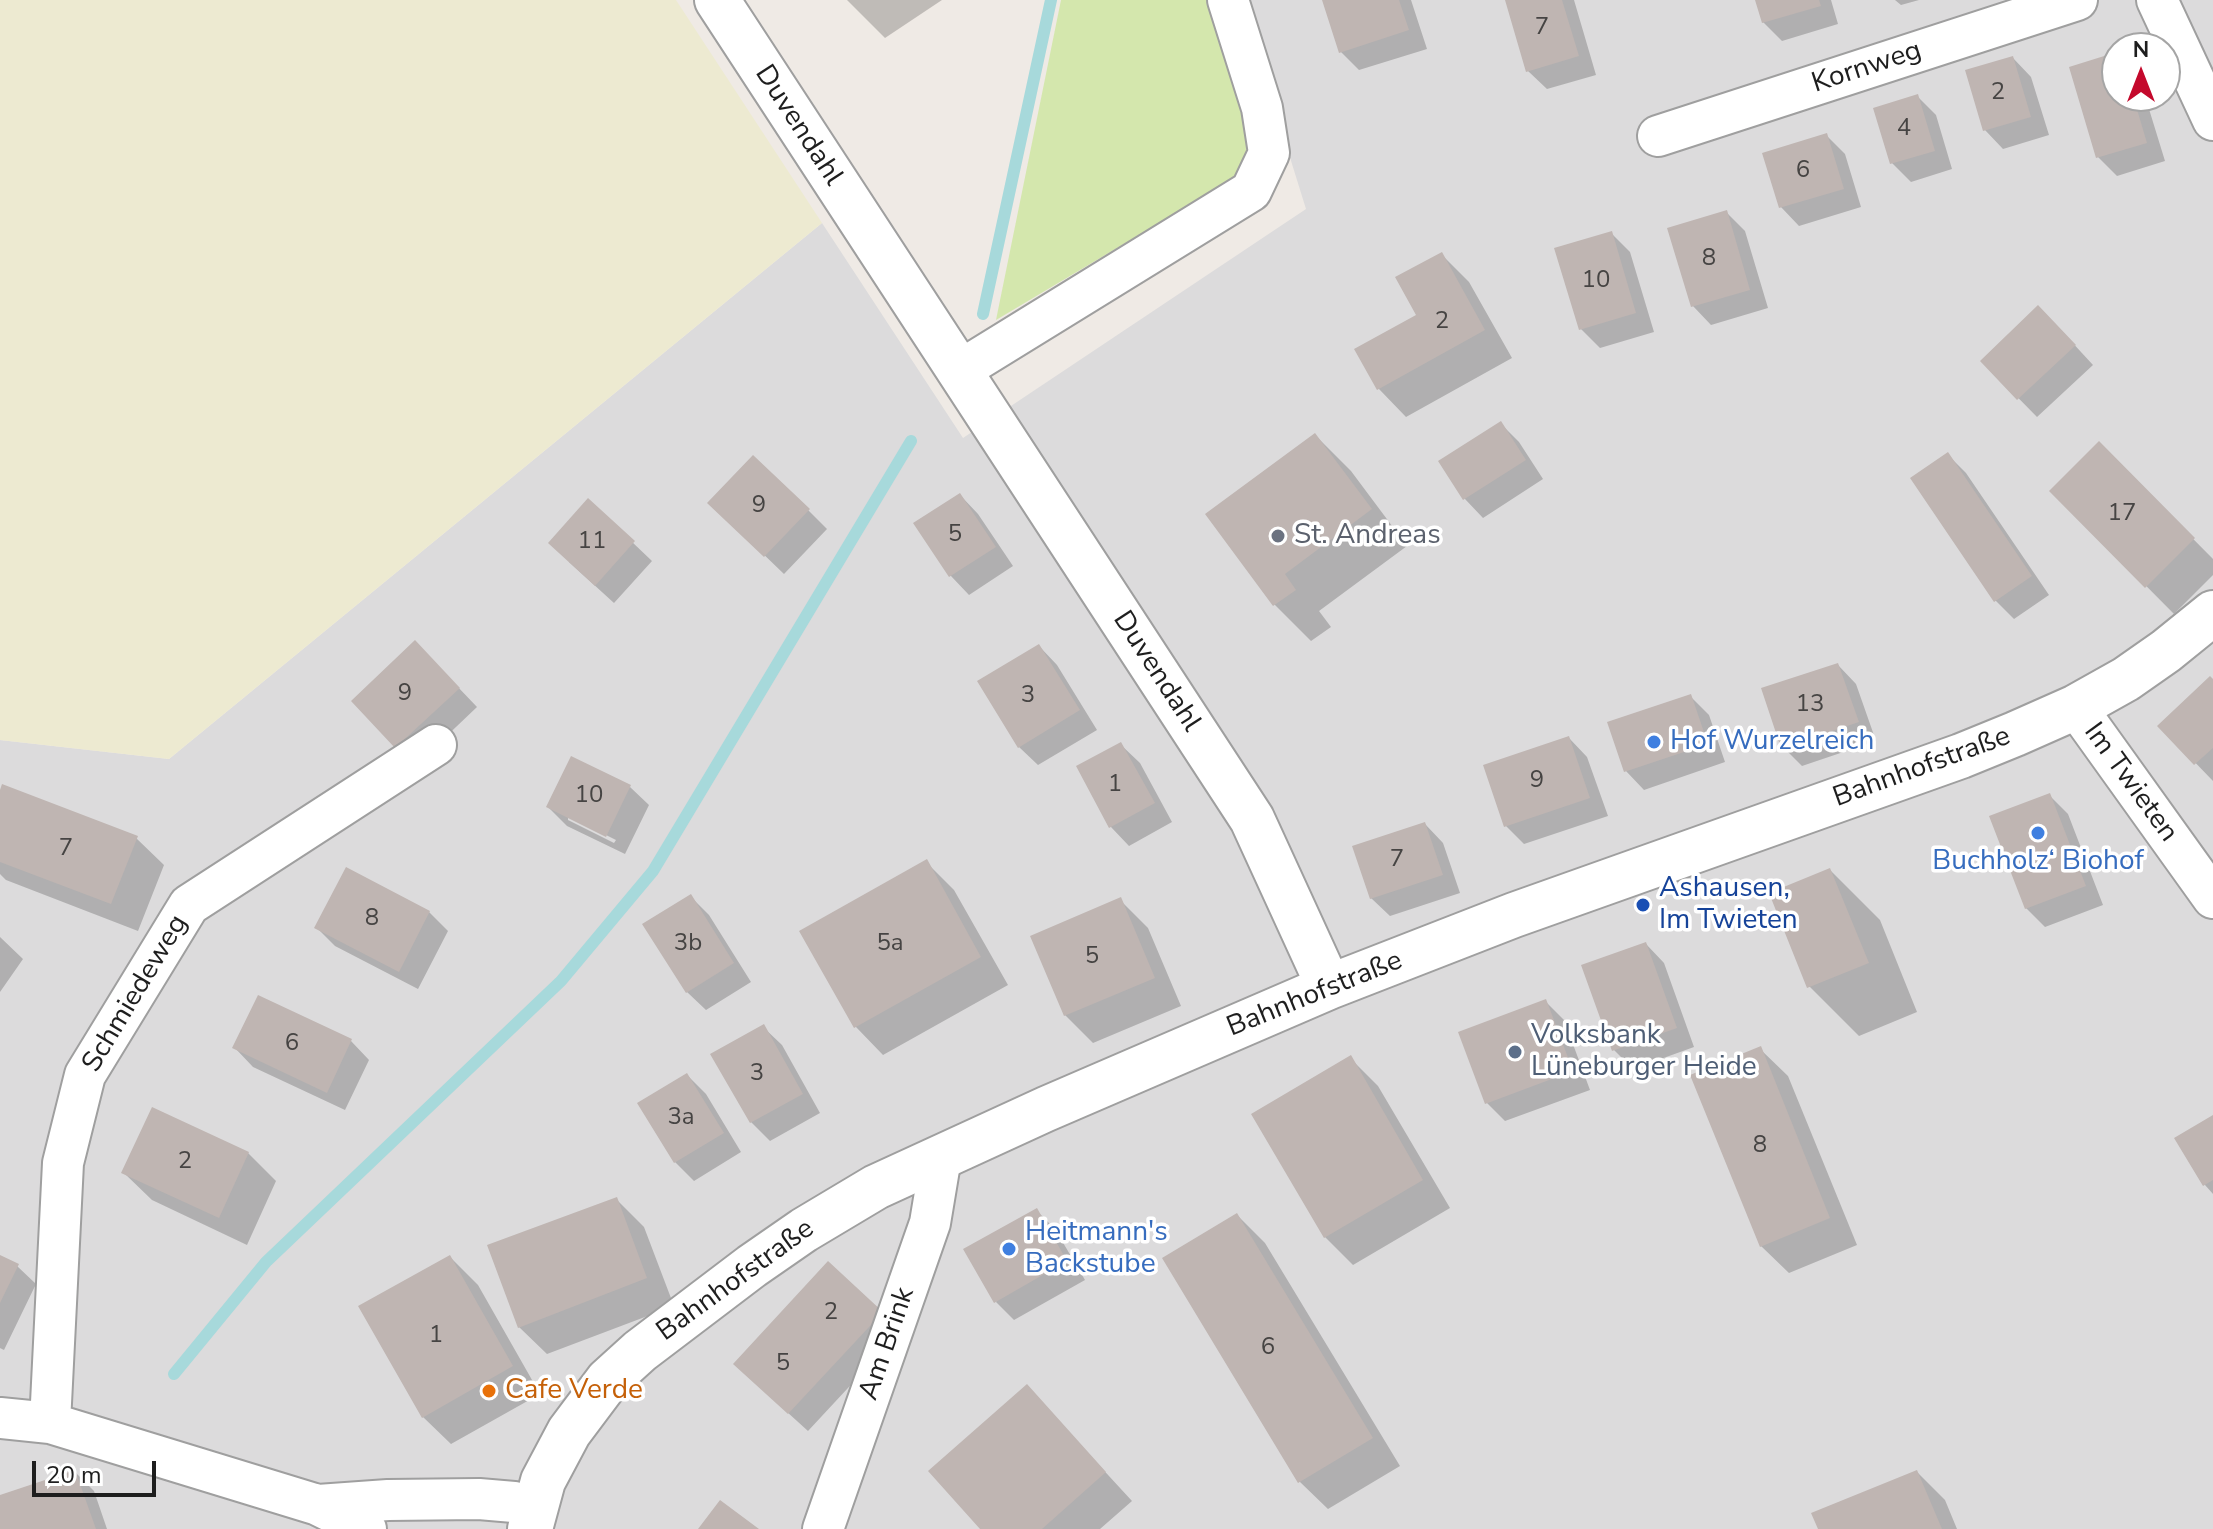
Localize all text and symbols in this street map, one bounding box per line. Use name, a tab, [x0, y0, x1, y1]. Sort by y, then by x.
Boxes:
house number: 7	[1535, 14, 1549, 42]
north arrow	[2101, 32, 2181, 112]
street label: Kornweg	[1808, 35, 1926, 101]
text: N	[2133, 35, 2149, 65]
street label: Duvendahl	[747, 59, 849, 193]
house number: 2	[1991, 79, 2005, 107]
house number: 4	[1897, 115, 1911, 143]
house number: 6	[1796, 157, 1810, 185]
house number: 8	[1702, 245, 1716, 273]
house number: 10	[1582, 267, 1610, 295]
house number: 2	[1435, 308, 1449, 336]
house number: 9	[752, 492, 766, 520]
house number: 17	[2108, 500, 2136, 528]
place label: St. Andreas	[1294, 519, 1441, 553]
house number: 5	[948, 521, 962, 549]
marker: St. Andreas	[1269, 527, 1287, 545]
house number: 11	[578, 528, 606, 556]
street label: Duvendahl	[1105, 605, 1207, 739]
house number: 9	[398, 680, 412, 708]
house number: 3	[1021, 682, 1035, 710]
house number: 13	[1796, 691, 1824, 719]
street label: Im Twieten	[2076, 717, 2184, 849]
street label: Bahnhofstraße	[1829, 720, 2015, 816]
place label: Hof Wurzelreich	[1670, 725, 1874, 759]
marker: Hof Wurzelreich	[1645, 733, 1663, 751]
house number: 9	[1530, 767, 1544, 795]
house number: 1	[1108, 771, 1122, 799]
house number: 10	[575, 782, 603, 810]
marker: Buchholz‘ Biohof	[2029, 824, 2047, 842]
house number: 7	[59, 835, 73, 863]
place label: Buchholz‘ Biohof	[1932, 845, 2144, 879]
house number: 7	[1390, 846, 1404, 874]
place label: Ashausen, Im Twieten	[1659, 872, 1798, 938]
marker: Ashausen, Im Twieten	[1634, 896, 1652, 914]
house number: 8	[365, 905, 379, 933]
street label: Schmiedeweg	[76, 909, 196, 1079]
house number: 3b	[674, 930, 702, 958]
house number: 5a	[876, 930, 904, 958]
house number: 5	[1085, 943, 1099, 971]
street label: Bahnhofstraße	[1222, 945, 1408, 1045]
place label: Volksbank Lüneburger Heide	[1531, 1019, 1757, 1085]
house number: 6	[285, 1030, 299, 1058]
marker: Volksbank Lüneburger Heide	[1506, 1043, 1524, 1061]
house number: 3	[750, 1060, 764, 1088]
house number: 3a	[667, 1104, 695, 1132]
house number: 8	[1753, 1132, 1767, 1160]
house number: 2	[178, 1148, 192, 1176]
street label: Bahnhofstraße	[651, 1213, 821, 1349]
place label: Heitmann's Backstube	[1025, 1216, 1168, 1282]
marker: Heitmann's Backstube	[1000, 1240, 1018, 1258]
street label: Am Brink	[853, 1283, 923, 1405]
house number: 2	[824, 1299, 838, 1327]
house number: 1	[429, 1322, 443, 1350]
house number: 6	[1261, 1334, 1275, 1362]
house number: 5	[776, 1350, 790, 1378]
place label: Cafe Verde	[505, 1374, 643, 1408]
marker: Cafe Verde	[480, 1382, 498, 1400]
scale bar	[36, 1445, 160, 1495]
text: 20 m	[46, 1459, 102, 1491]

